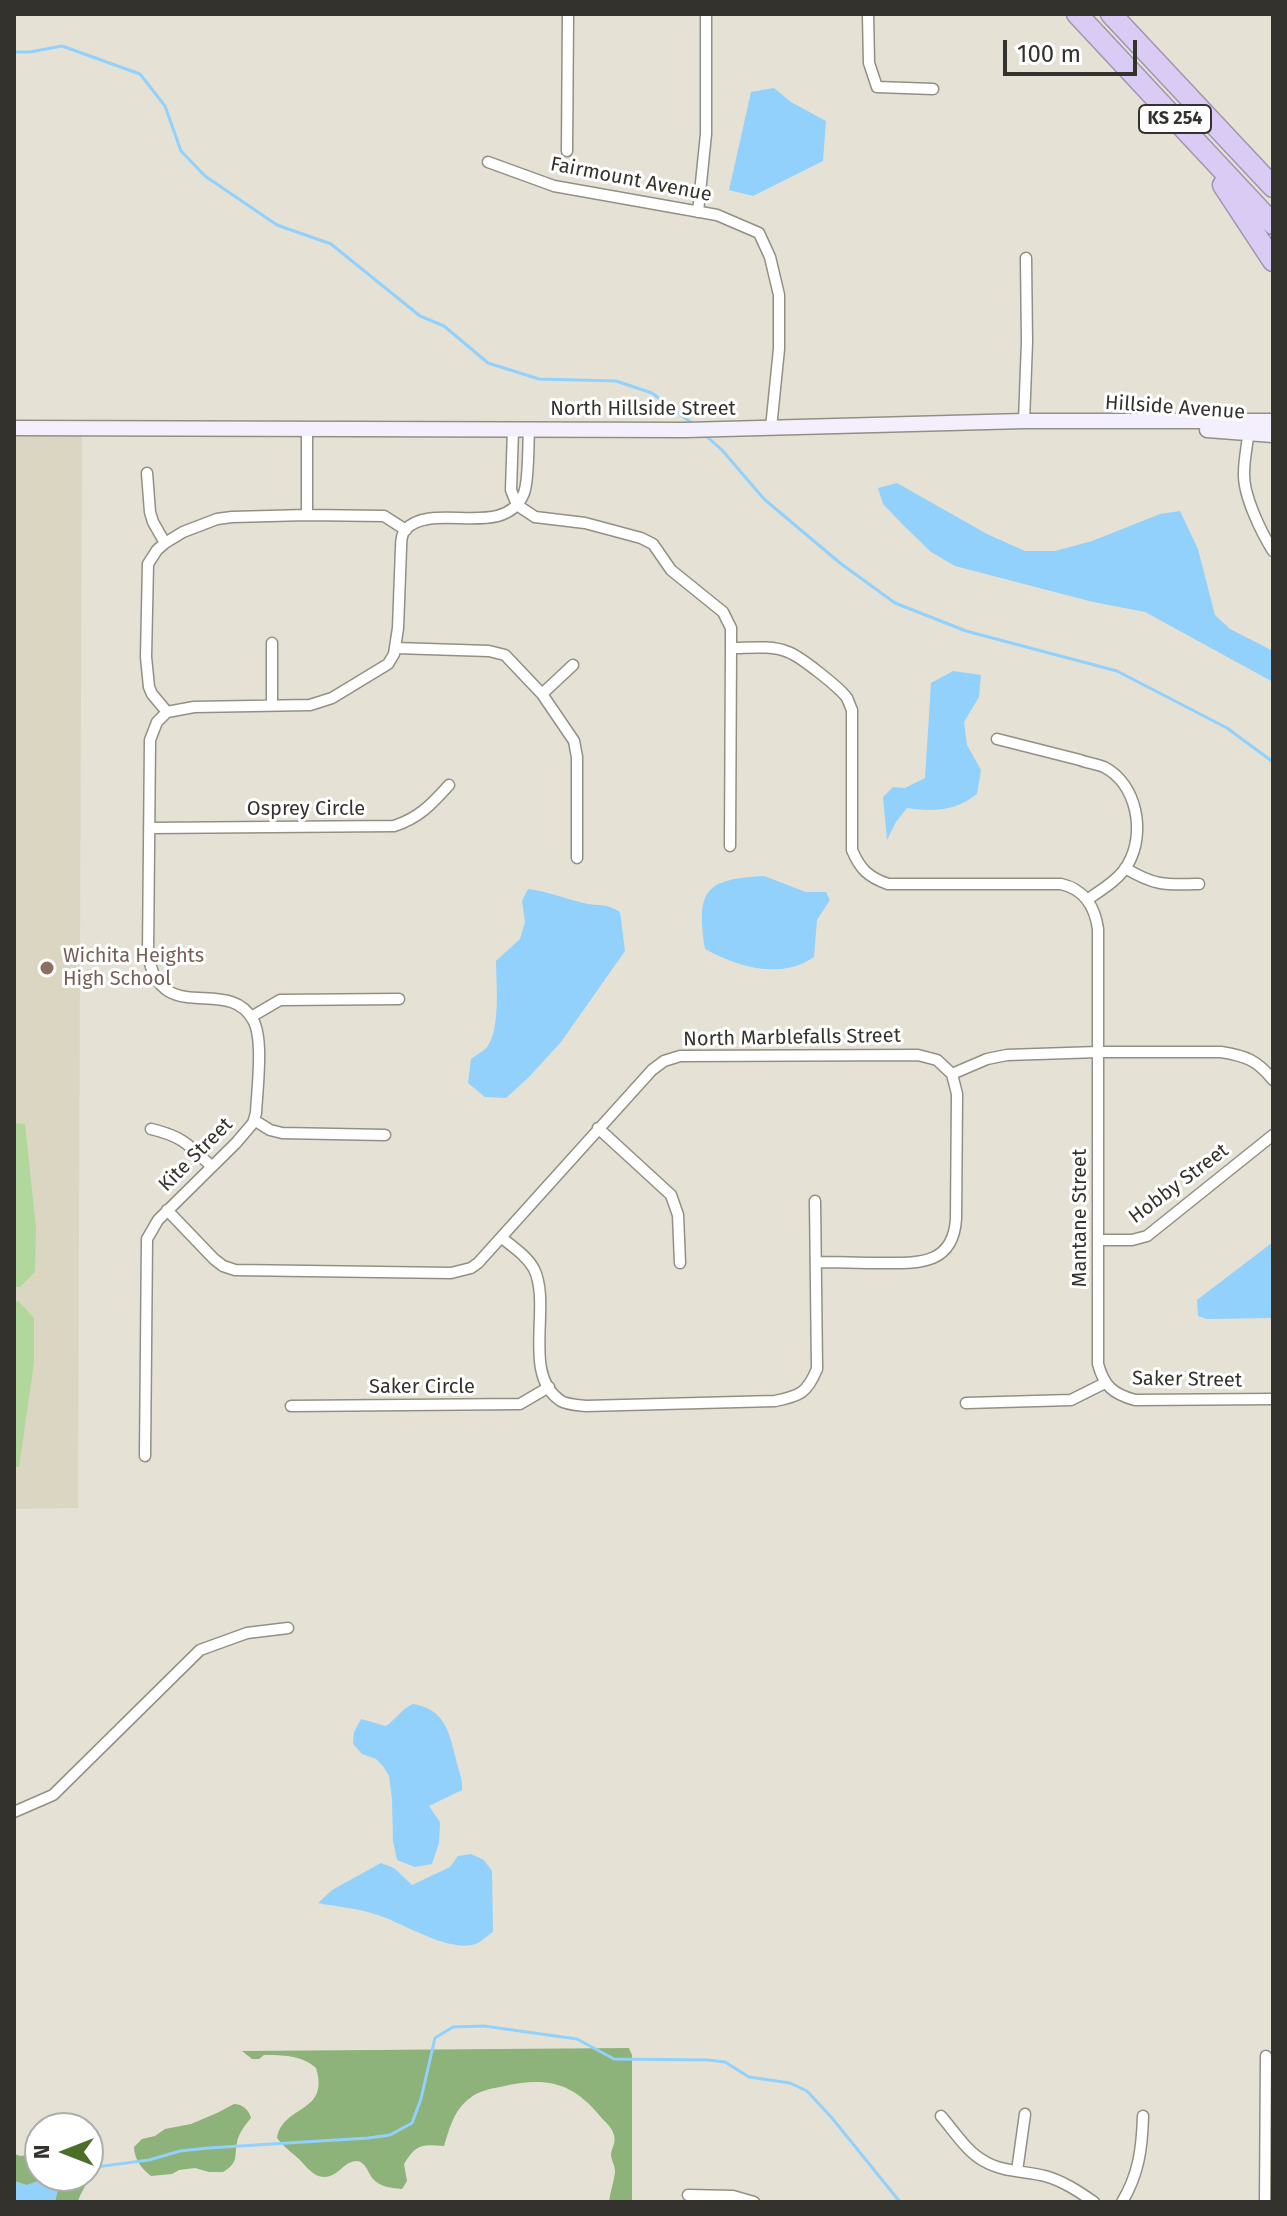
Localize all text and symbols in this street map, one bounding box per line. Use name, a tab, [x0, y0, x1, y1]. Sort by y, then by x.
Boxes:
scale bar	[1007, 24, 1141, 74]
text: 100 m	[1017, 40, 1081, 68]
road number: KS 254	[1139, 105, 1211, 133]
street label: Fairmount Avenue	[548, 153, 714, 207]
street label: Hillside Avenue	[1104, 391, 1246, 425]
street label: North Hillside Street	[550, 397, 736, 421]
street label: Osprey Circle	[247, 797, 365, 821]
place label: Wichita Heights High School	[63, 944, 204, 991]
marker: Wichita Heights High School	[38, 959, 56, 977]
street label: North Marblefalls Street	[683, 1024, 901, 1052]
street label: Kite Street	[154, 1113, 238, 1197]
street label: Hobby Street	[1125, 1139, 1233, 1229]
street label: Mantane Street	[1068, 1149, 1092, 1287]
street label: Saker Street	[1132, 1367, 1242, 1393]
street label: Saker Circle	[369, 1375, 475, 1399]
north arrow	[24, 2112, 104, 2192]
text: N	[28, 2145, 55, 2159]

